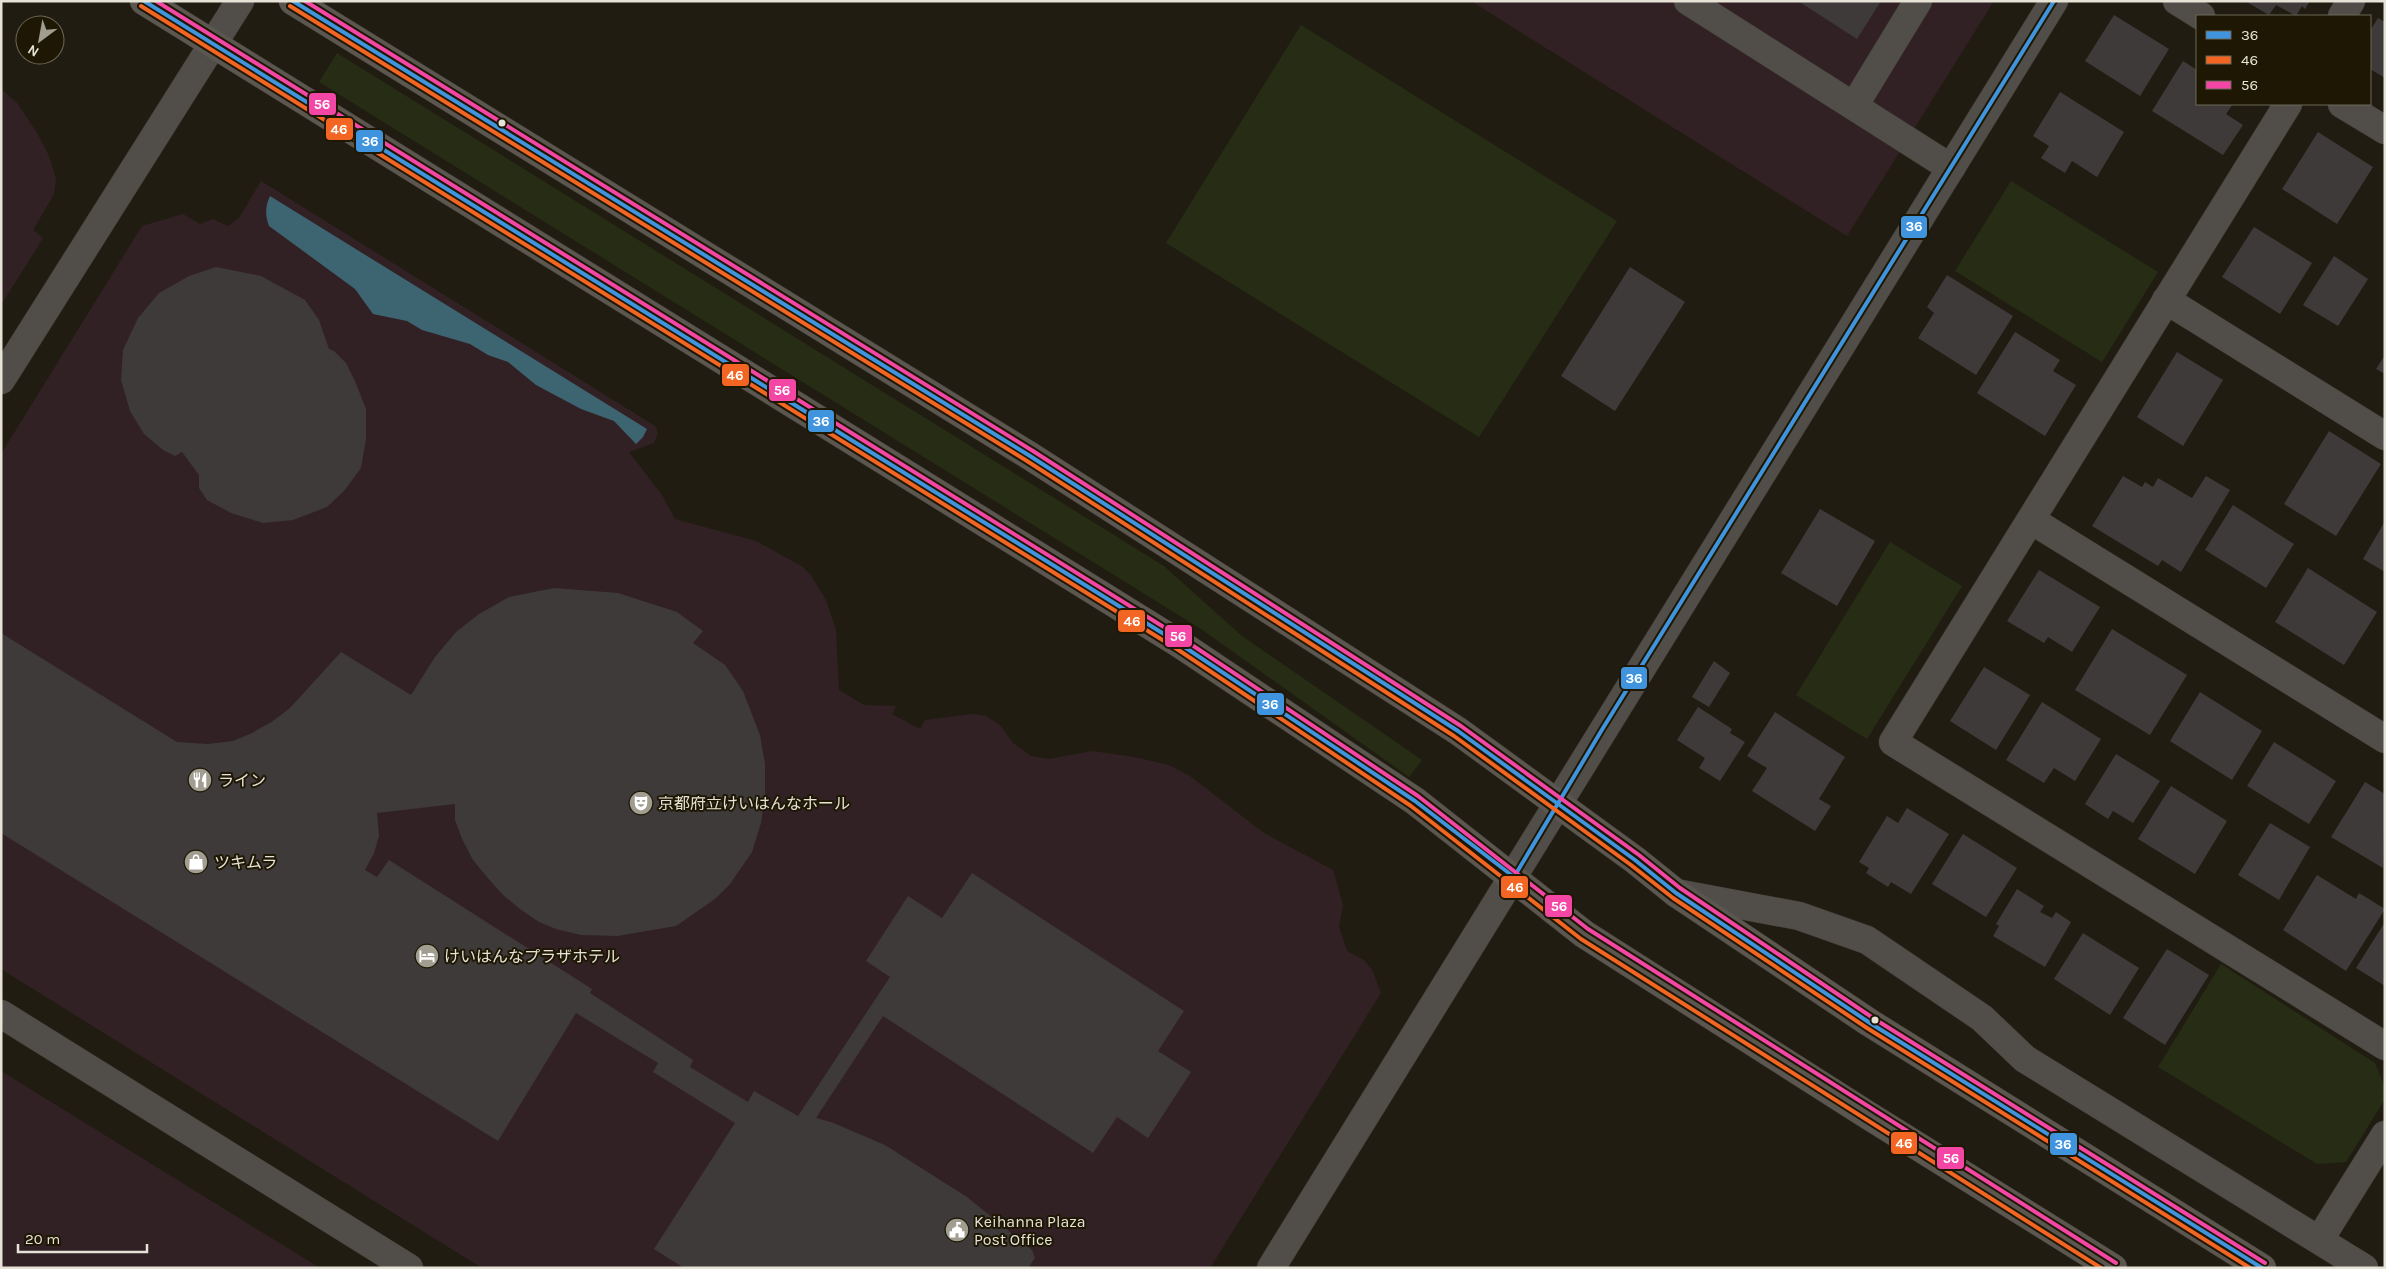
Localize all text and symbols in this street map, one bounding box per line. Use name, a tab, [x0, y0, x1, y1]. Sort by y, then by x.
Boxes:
north arrow	[15, 15, 65, 65]
legend	[2196, 15, 2371, 105]
text: 36	[2241, 26, 2258, 44]
text: N	[25, 41, 42, 60]
text: 46	[2241, 51, 2258, 69]
text: 56	[2241, 76, 2258, 94]
line badge: 56	[308, 92, 337, 116]
text: 56	[314, 96, 330, 113]
line badge: 46	[325, 117, 354, 141]
unlabelled marker	[497, 118, 507, 128]
text: 46	[331, 121, 347, 138]
line badge: 36	[355, 129, 384, 153]
text: 36	[361, 133, 379, 150]
line badge: 36	[1900, 215, 1928, 239]
text: 36	[1905, 218, 1923, 235]
line badge: 46	[721, 363, 750, 387]
text: 46	[727, 367, 743, 384]
line badge: 56	[768, 378, 797, 402]
text: 56	[774, 382, 790, 399]
line badge: 36	[807, 409, 835, 433]
text: 36	[812, 413, 830, 430]
line badge: 46	[1117, 609, 1146, 633]
text: 46	[1124, 613, 1140, 630]
line badge: 56	[1164, 624, 1193, 648]
text: 56	[1170, 628, 1186, 645]
line badge: 36	[1620, 666, 1648, 690]
text: 36	[1625, 670, 1643, 687]
line badge: 36	[1256, 692, 1285, 716]
text: 36	[1261, 696, 1279, 713]
restaurant icon: ライン	[187, 767, 213, 793]
place label: ライン	[218, 771, 266, 790]
theatre icon: 京都府立けいはんなホール	[628, 790, 654, 816]
place label: 京都府立けいはんなホール	[658, 794, 850, 813]
shop icon: ツキムラ	[183, 849, 209, 875]
place label: ツキムラ	[214, 853, 277, 872]
line badge: 46	[1500, 875, 1529, 899]
text: 46	[1507, 879, 1523, 896]
line badge: 56	[1544, 894, 1573, 918]
text: 56	[1551, 898, 1567, 915]
hotel icon: けいはんなプラザホテル	[414, 943, 440, 969]
place label: けいはんなプラザホテル	[444, 947, 620, 966]
unlabelled marker	[1870, 1015, 1880, 1025]
line badge: 46	[1890, 1131, 1918, 1155]
line badge: 36	[2049, 1132, 2078, 1156]
text: 46	[1896, 1135, 1912, 1152]
text: 36	[2054, 1136, 2072, 1153]
line badge: 56	[1936, 1146, 1965, 1170]
text: 56	[1943, 1150, 1959, 1167]
place label: Keihanna Plaza Post Office	[974, 1212, 1086, 1249]
public building icon: Keihanna Plaza Post Office	[944, 1217, 970, 1243]
scale bar	[18, 1222, 146, 1254]
text: 20 m	[25, 1230, 60, 1248]

